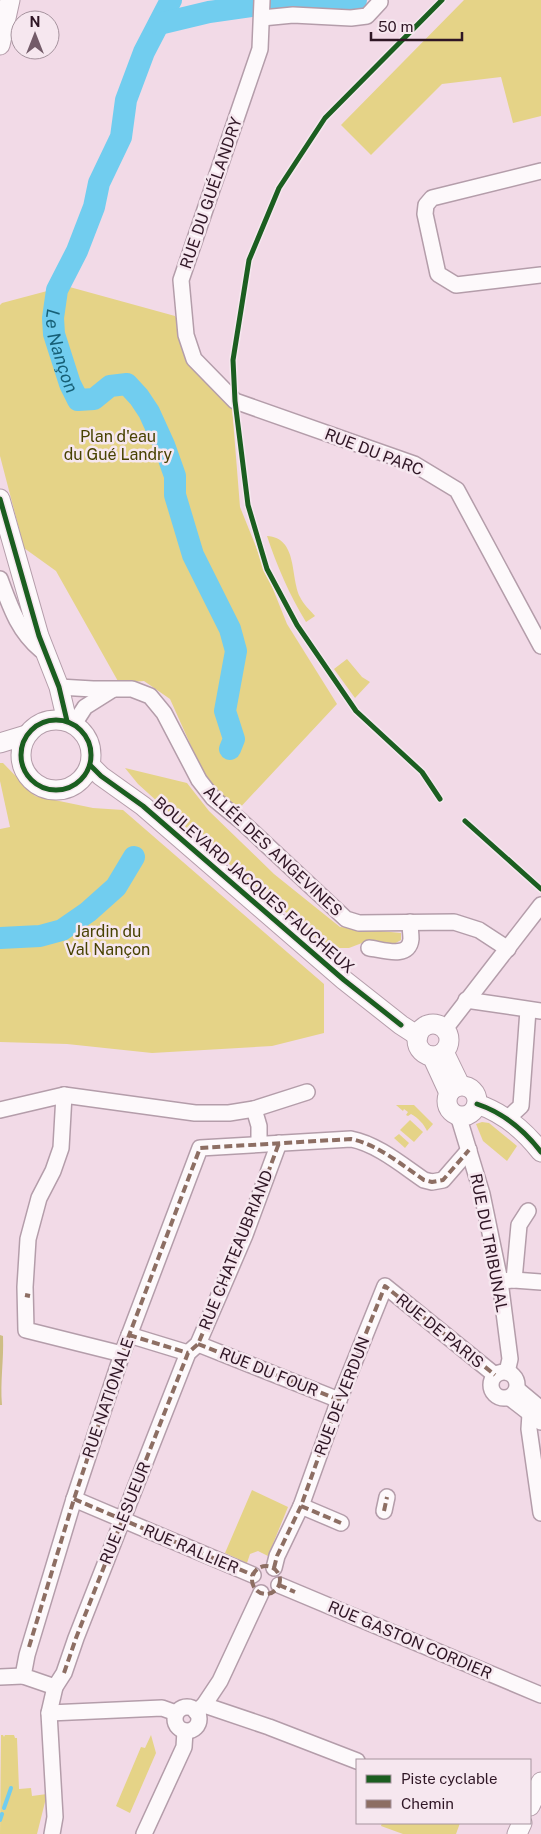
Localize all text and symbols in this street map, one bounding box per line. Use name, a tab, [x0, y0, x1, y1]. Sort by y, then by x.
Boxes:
north arrow	[10, 10, 60, 60]
scale bar	[371, 10, 462, 42]
text: N	[30, 14, 40, 30]
text: 50 m	[378, 18, 413, 35]
street label: RUE DU GUÉLANDRY	[175, 114, 246, 271]
water label: Le Nançon	[42, 308, 83, 396]
street label: RUE DU PARC	[322, 424, 426, 480]
park label: Plan d'eau du Gué Landry	[64, 427, 173, 464]
street label: ALLÉE DES ANGEVINES	[200, 781, 347, 920]
street label: BOULEVARD JACQUES FAUCHEUX	[150, 793, 358, 977]
park label: Jardin du Val Nançon	[66, 922, 150, 959]
street label: RUE CHATEAUBRIAND	[195, 1167, 277, 1333]
street label: RUE DU TRIBUNAL	[466, 1172, 512, 1314]
street label: RUE DE PARIS	[392, 1290, 488, 1372]
street label: RUE DE VERDUN	[311, 1334, 373, 1458]
street label: RUE NATIONALE	[79, 1335, 137, 1461]
street label: RUE DU FOUR	[217, 1344, 321, 1400]
street label: RUE LESUEUR	[96, 1459, 154, 1567]
street label: RUE RALLIER	[141, 1520, 241, 1578]
street label: RUE GASTON CORDIER	[325, 1597, 495, 1683]
legend	[356, 1759, 531, 1824]
text: Piste cyclable	[401, 1770, 498, 1787]
text: Chemin	[401, 1795, 454, 1812]

